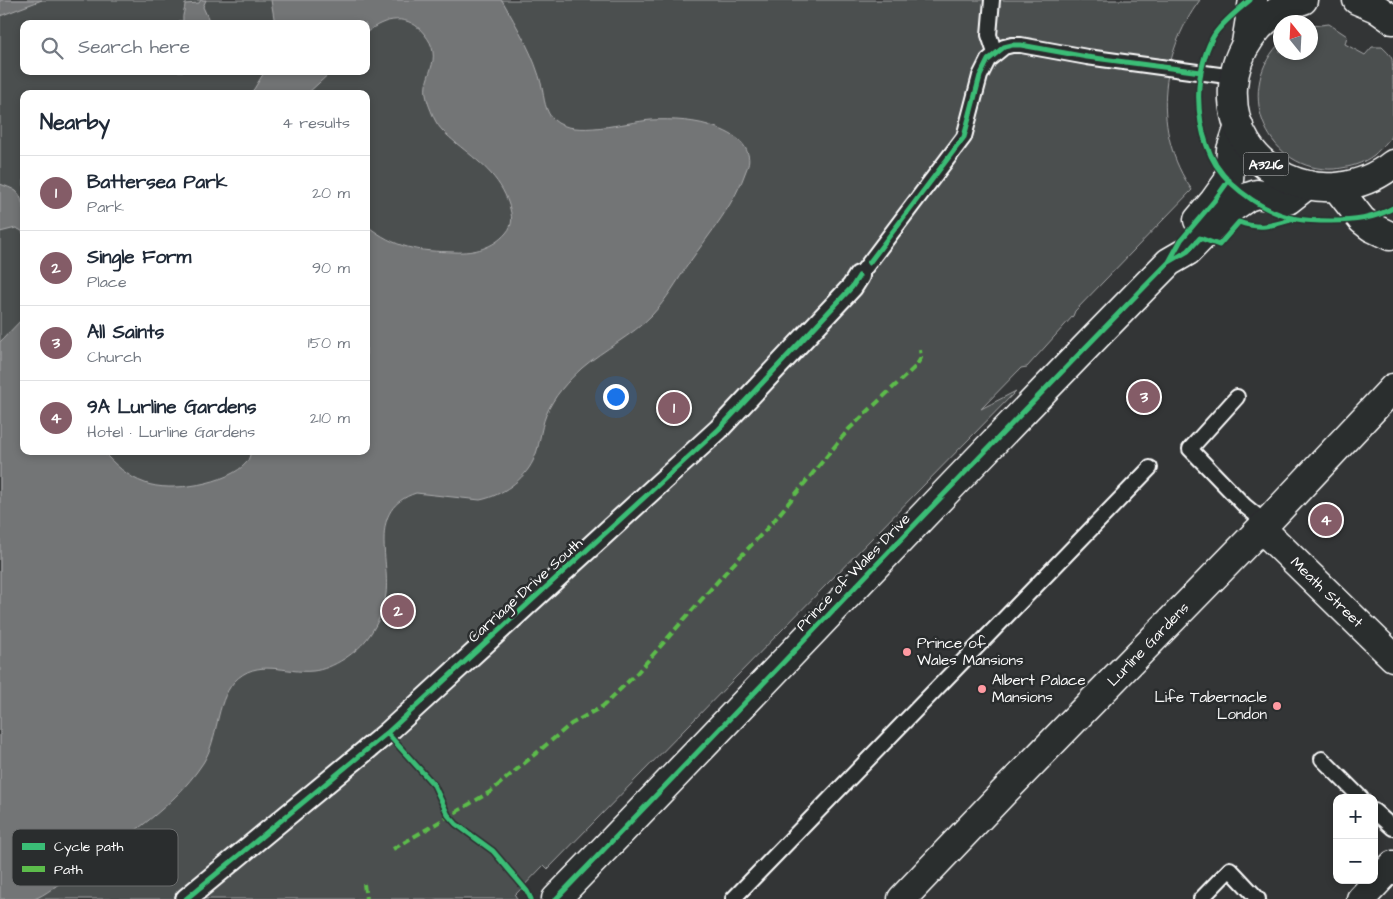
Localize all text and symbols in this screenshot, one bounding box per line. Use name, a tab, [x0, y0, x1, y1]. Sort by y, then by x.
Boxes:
north arrow	[1273, 15, 1318, 60]
search box	[20, 20, 370, 75]
icon: search	[38, 34, 66, 62]
text: Search here	[78, 34, 190, 61]
text: Nearby	[40, 108, 110, 137]
text: 4 results	[282, 112, 350, 134]
road number: A3216	[1244, 152, 1288, 175]
text: Battersea Park	[87, 169, 227, 196]
text: 1	[55, 182, 57, 204]
text: 20 m	[312, 182, 350, 204]
text: Park	[87, 196, 124, 218]
text: Single Form	[87, 244, 191, 271]
text: 2	[51, 257, 61, 279]
text: 90 m	[312, 257, 350, 279]
text: Place	[87, 271, 127, 293]
text: All Saints	[87, 319, 164, 346]
text: 3	[52, 332, 60, 354]
text: 150 m	[308, 332, 350, 354]
text: Church	[87, 346, 141, 368]
pin: 3	[1128, 378, 1160, 416]
your location	[603, 384, 629, 410]
pin: 1	[658, 389, 690, 427]
text: 9A Lurline Gardens	[87, 394, 257, 421]
text: 4	[51, 407, 61, 429]
text: 210 m	[310, 407, 350, 429]
text: Hotel · Lurline Gardens	[87, 421, 255, 443]
pin: 4	[1310, 501, 1342, 539]
street label: Prince of Wales Drive	[791, 509, 915, 636]
street label: Carriage Drive South	[463, 533, 588, 648]
street label: Meath Street	[1286, 552, 1368, 633]
pin: 2	[382, 592, 414, 630]
street label: Lurline Gardens	[1103, 597, 1194, 691]
place label: Prince of Wales Mansions	[917, 633, 1024, 671]
marker: Prince of Wales Mansions	[901, 646, 913, 658]
place label: Albert Palace Mansions	[992, 670, 1086, 708]
marker: Albert Palace Mansions	[976, 683, 988, 695]
place label: Life Tabernacle London	[1154, 687, 1267, 725]
marker: Life Tabernacle London	[1271, 700, 1283, 712]
map controls	[1333, 794, 1378, 884]
button: +	[1333, 794, 1378, 839]
legend	[12, 829, 178, 886]
text: Cycle path	[54, 837, 123, 857]
button: −	[1333, 839, 1378, 884]
text: Path	[54, 860, 83, 880]

